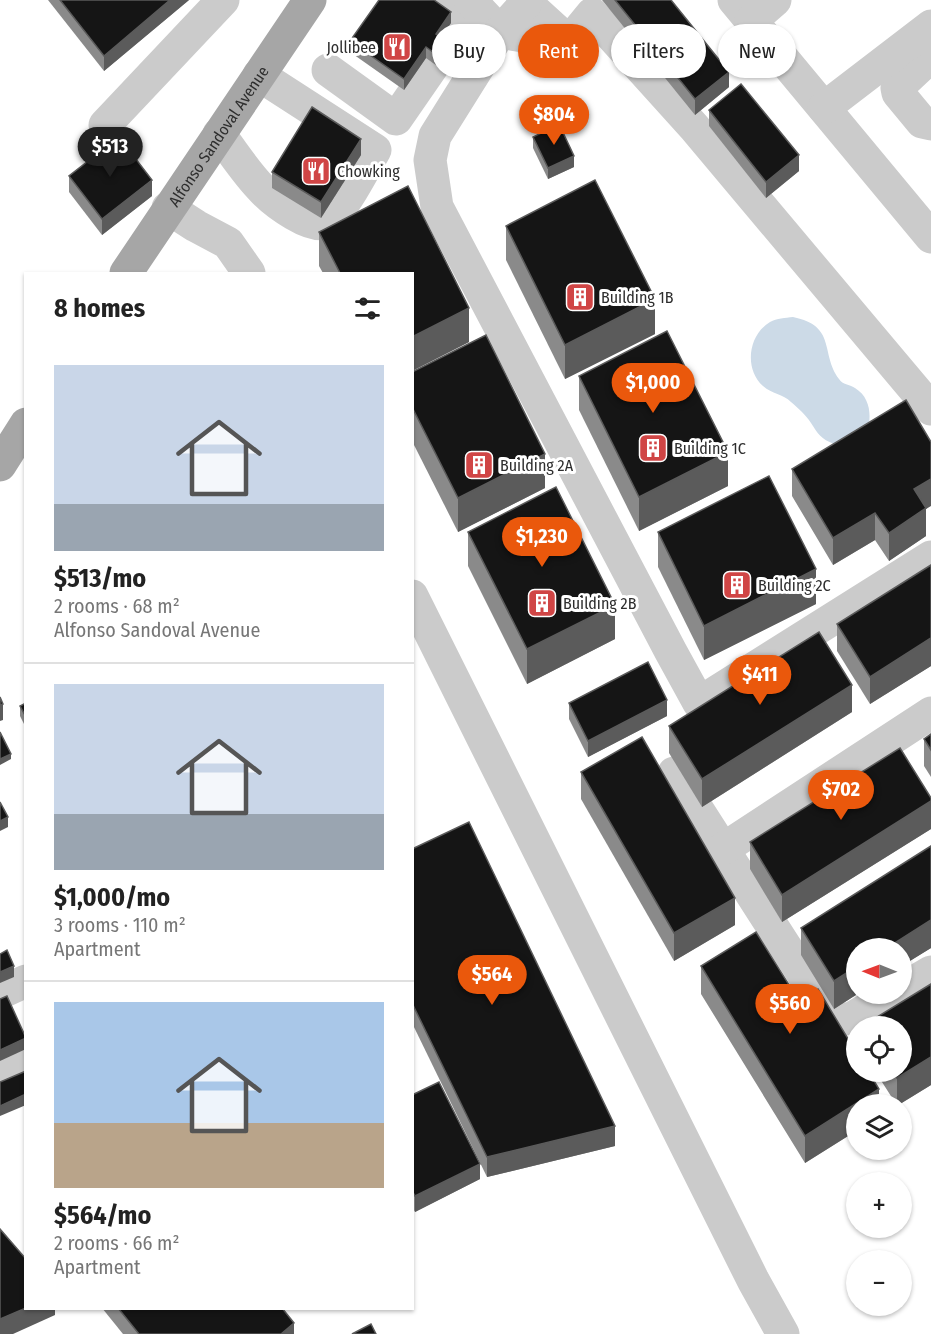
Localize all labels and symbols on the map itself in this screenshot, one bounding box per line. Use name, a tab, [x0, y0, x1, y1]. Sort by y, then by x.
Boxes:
restaurant icon: Jollibee	[381, 31, 413, 63]
place label: Jollibee	[326, 38, 376, 57]
street label: Alfonso Sandoval Avenue	[165, 63, 273, 210]
pin: $804	[518, 95, 590, 146]
pin: $513	[74, 127, 146, 178]
restaurant icon: Chowking	[300, 155, 332, 187]
place label: Chowking	[337, 162, 400, 181]
building icon: Building 1B	[564, 281, 596, 313]
place label: Building 1B	[601, 288, 674, 307]
pin: $1,000	[604, 363, 702, 414]
building icon: Building 1C	[637, 432, 669, 464]
place label: Building 1C	[674, 439, 746, 458]
building icon: Building 2A	[463, 449, 495, 481]
place label: Building 2A	[500, 456, 574, 475]
pin: $1,230	[493, 517, 591, 568]
building icon: Building 2C	[721, 569, 753, 601]
place label: Building 2C	[758, 576, 831, 595]
building icon: Building 2B	[526, 587, 558, 619]
place label: Building 2B	[563, 594, 637, 613]
pin: $411	[724, 655, 796, 706]
pin: $702	[805, 770, 877, 821]
north arrow	[846, 938, 912, 1004]
pin: $564	[456, 955, 528, 1006]
pin: $560	[754, 984, 826, 1035]

